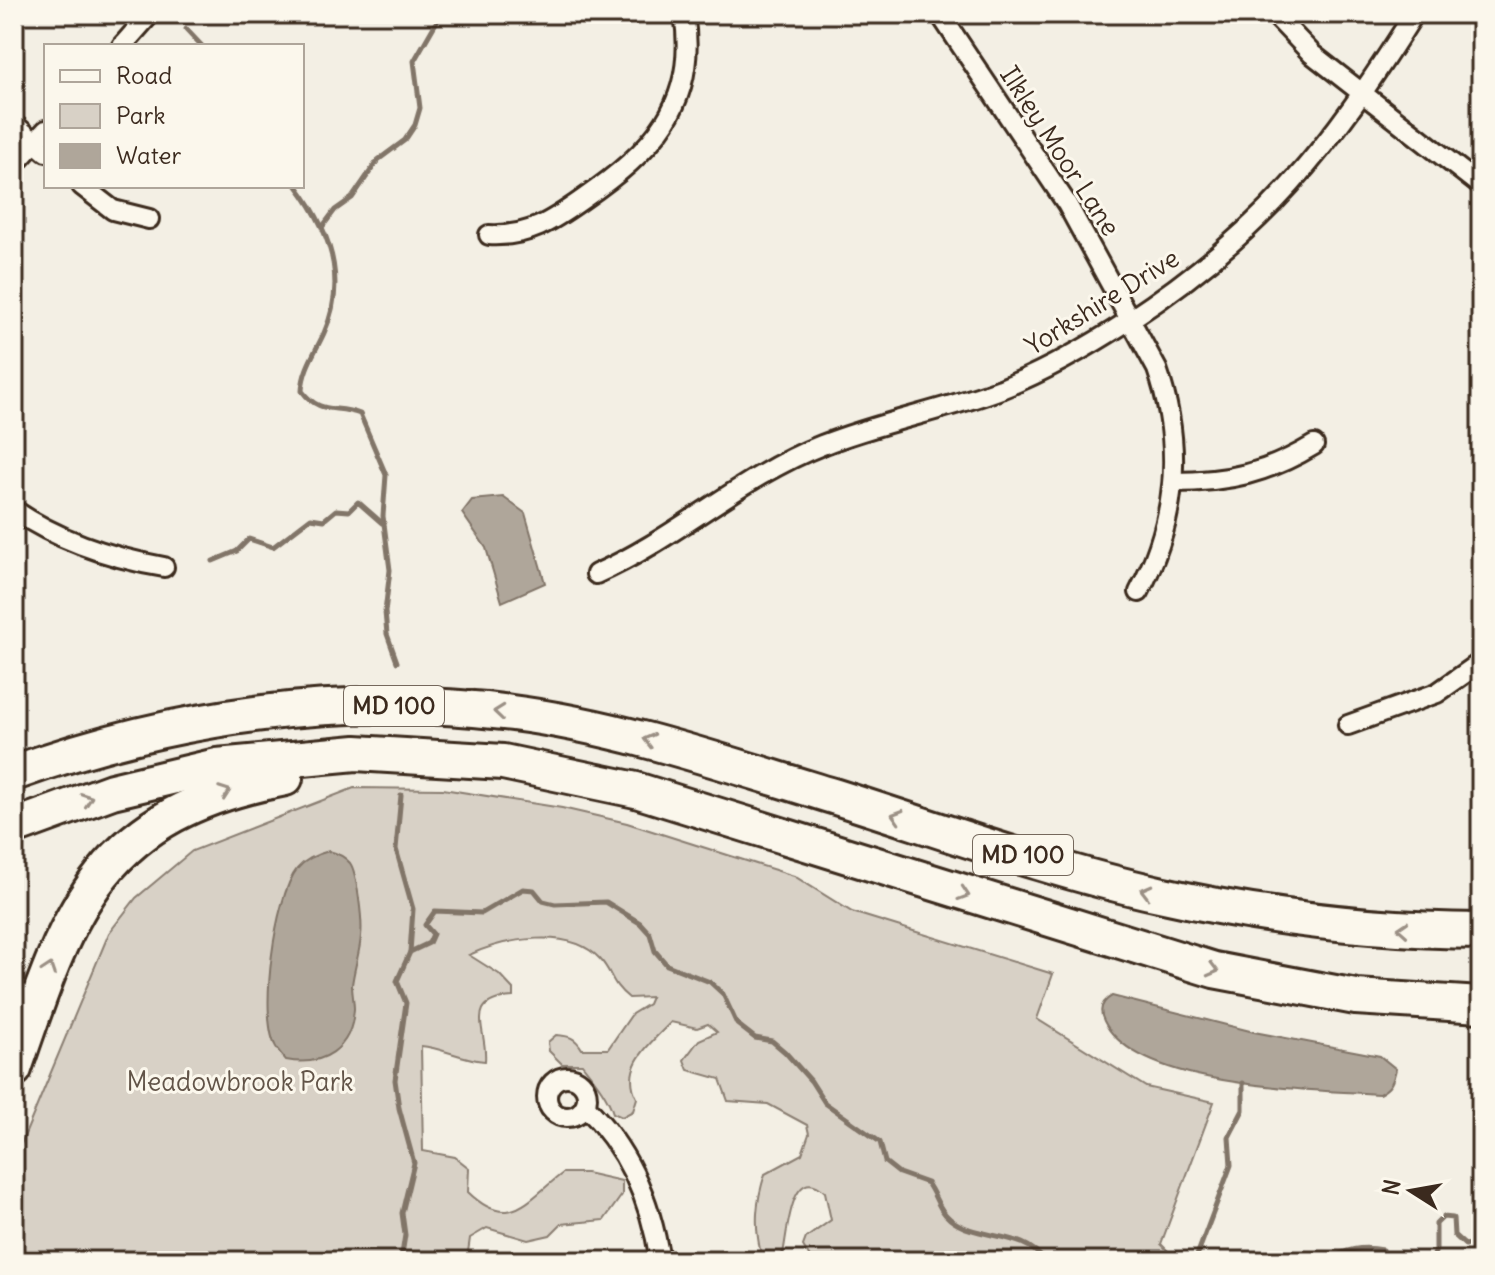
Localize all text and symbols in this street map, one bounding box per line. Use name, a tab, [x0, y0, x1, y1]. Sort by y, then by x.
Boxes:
legend	[44, 44, 304, 188]
text: Road	[116, 60, 172, 90]
street label: Ilkley Moor Lane	[993, 60, 1128, 242]
text: Park	[116, 100, 166, 130]
text: Water	[116, 140, 181, 170]
street label: Yorkshire Drive	[1019, 241, 1185, 362]
road number: MD 100	[344, 686, 444, 726]
one-way arrow	[492, 703, 505, 720]
one-way arrow	[642, 733, 656, 750]
one-way arrow	[217, 785, 231, 802]
one-way arrow	[79, 793, 93, 809]
one-way arrow	[891, 809, 905, 825]
road number: MD 100	[973, 835, 1073, 875]
one-way arrow	[1140, 883, 1154, 900]
one-way arrow	[956, 885, 970, 901]
one-way arrow	[1396, 921, 1409, 938]
one-way arrow	[1205, 960, 1219, 977]
one-way arrow	[39, 963, 55, 977]
park label: Meadowbrook Park	[126, 1065, 354, 1098]
north arrow	[1371, 1151, 1451, 1231]
text: N	[1376, 1177, 1407, 1197]

